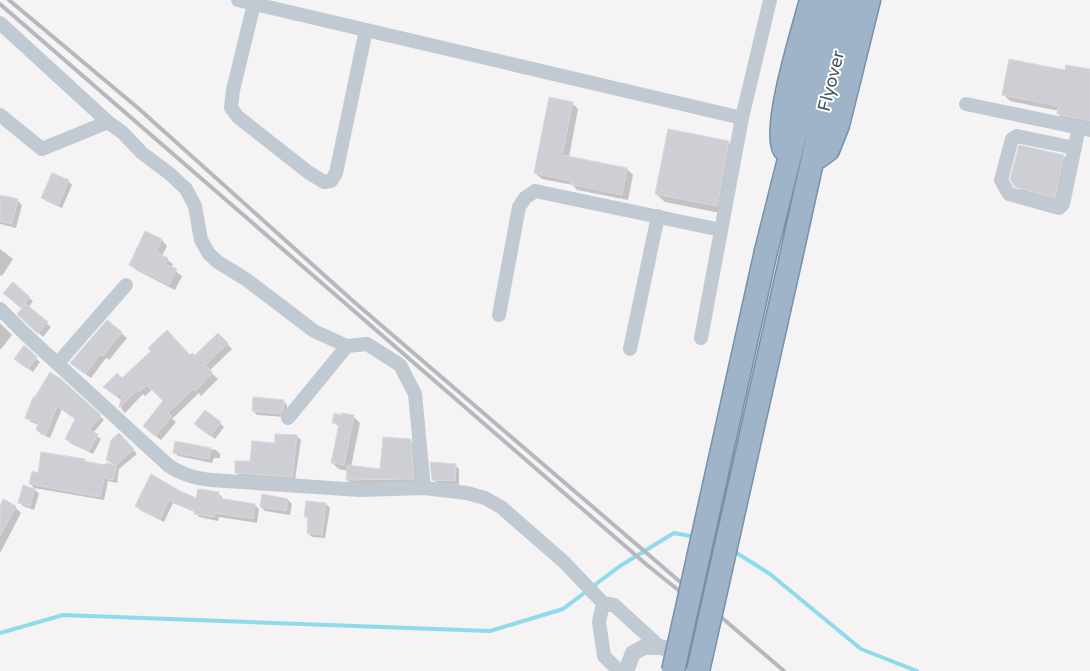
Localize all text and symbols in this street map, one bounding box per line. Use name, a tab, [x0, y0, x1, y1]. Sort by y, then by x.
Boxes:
street label: Flyover	[813, 48, 849, 114]

